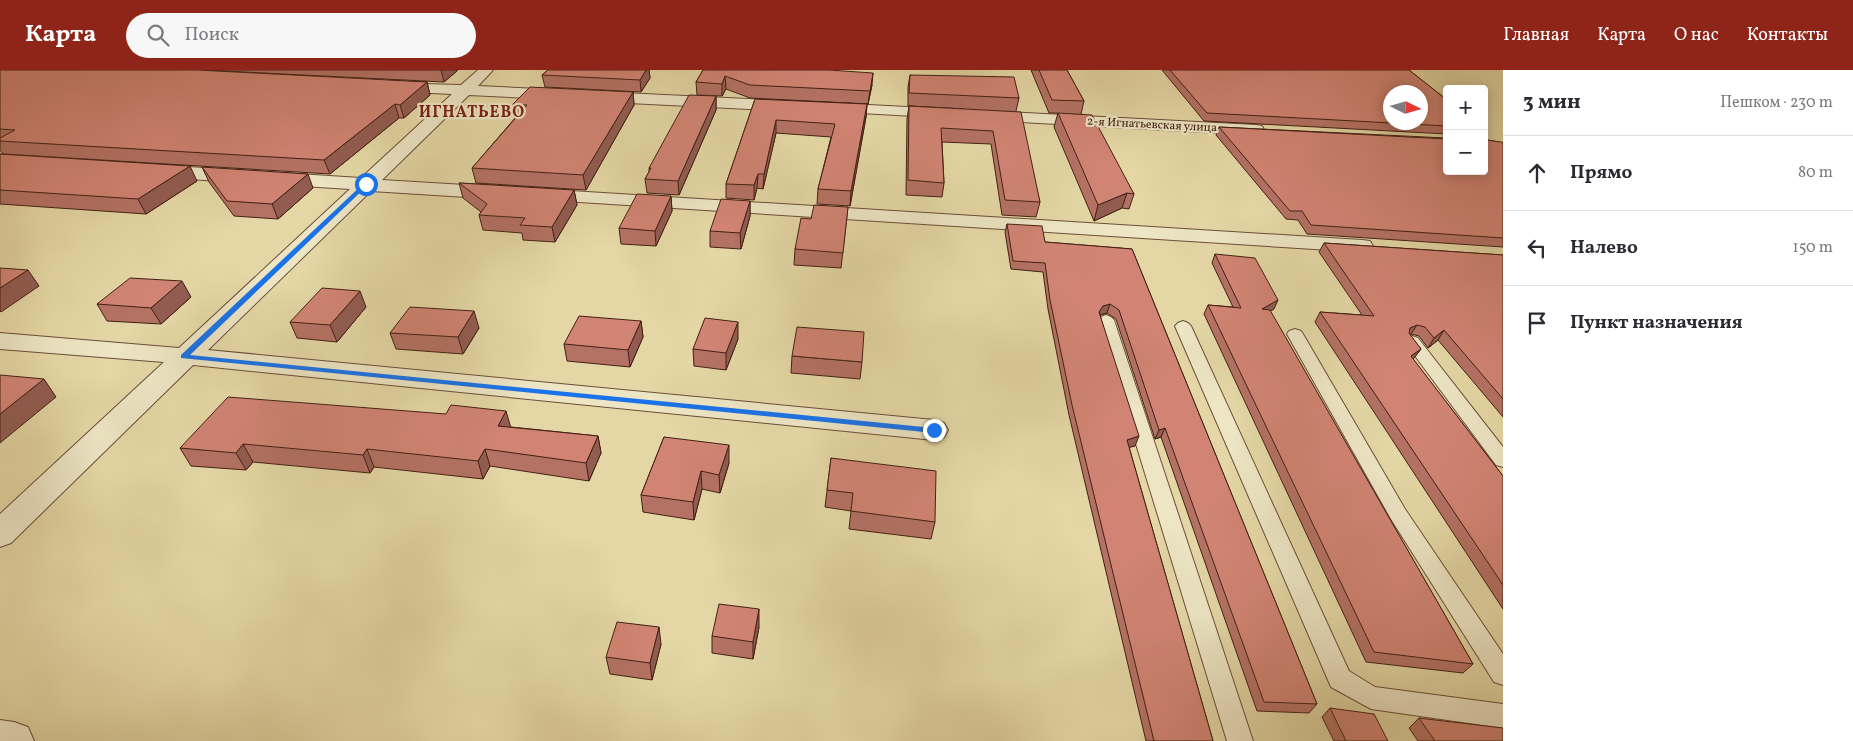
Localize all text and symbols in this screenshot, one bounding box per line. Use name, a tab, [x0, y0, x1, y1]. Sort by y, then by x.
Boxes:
search box	[126, 13, 476, 58]
text: Карта	[25, 18, 96, 52]
icon: search	[144, 21, 172, 49]
text: Поиск	[184, 22, 239, 48]
text: Главная	[1503, 23, 1569, 48]
text: Карта	[1597, 23, 1646, 48]
text: О нас	[1674, 23, 1719, 48]
text: Контакты	[1747, 23, 1828, 48]
north arrow	[1383, 85, 1428, 130]
map controls	[1443, 85, 1488, 175]
button: +	[1443, 85, 1488, 130]
text: 3 мин	[1523, 88, 1581, 117]
text: Пешком · 230 m	[1720, 92, 1833, 114]
district label: ИГНАТЬЕВО	[419, 102, 525, 124]
street label: 2-я Игнатьевская улица	[1087, 114, 1217, 136]
button: −	[1443, 130, 1488, 175]
icon: ahead	[1523, 159, 1551, 187]
text: Прямо	[1570, 160, 1632, 186]
text: 80 m	[1798, 162, 1833, 184]
route start	[355, 173, 378, 196]
icon: left	[1523, 234, 1551, 262]
text: Налево	[1570, 235, 1638, 261]
text: 150 m	[1792, 237, 1833, 259]
icon: arrive	[1523, 309, 1551, 337]
text: Пункт назначения	[1570, 310, 1743, 336]
route end	[923, 419, 946, 442]

